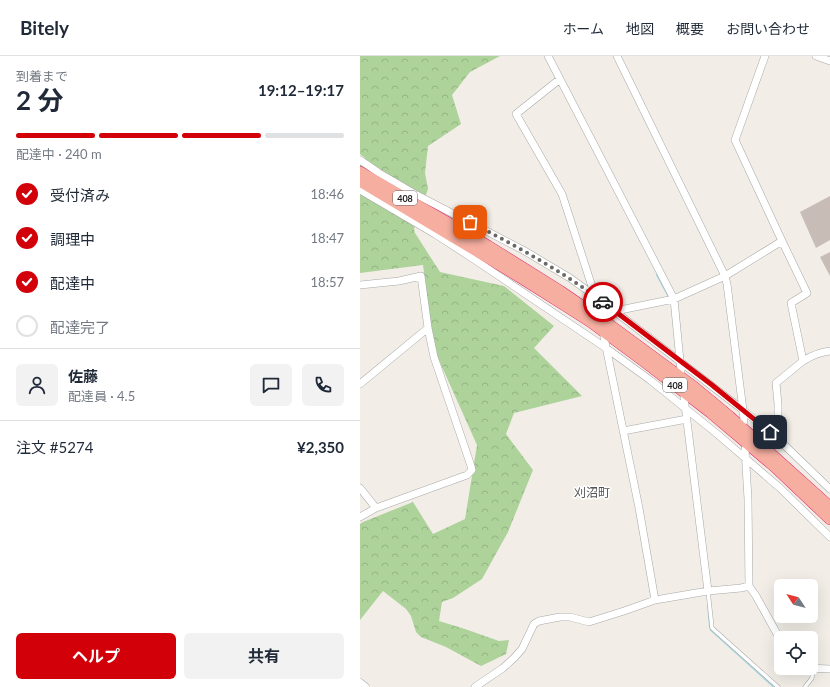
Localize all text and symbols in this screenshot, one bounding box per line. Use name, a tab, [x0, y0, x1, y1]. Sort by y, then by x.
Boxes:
text: Bitely	[20, 16, 69, 39]
text: ホーム	[562, 20, 604, 37]
text: 地図	[626, 20, 654, 37]
text: 概要	[676, 20, 704, 37]
text: お問い合わせ	[726, 20, 810, 37]
text: 到着まで	[16, 68, 68, 84]
text: 19:12–19:17	[258, 81, 344, 99]
text: 2 分	[16, 84, 63, 116]
text: 配達中 · 240 m	[16, 146, 102, 162]
icon: check	[16, 183, 38, 205]
text: 受付済み	[50, 186, 110, 204]
text: 18:46	[311, 186, 344, 202]
road number: 408	[393, 191, 417, 205]
pin	[453, 205, 487, 239]
icon: bag	[459, 211, 481, 233]
icon: check	[16, 227, 38, 249]
text: 調理中	[50, 230, 95, 248]
text: 18:47	[311, 230, 344, 246]
icon: check	[16, 271, 38, 293]
text: 配達中	[50, 274, 95, 292]
text: 18:57	[311, 274, 344, 290]
courier	[583, 282, 623, 322]
icon: car	[592, 291, 614, 313]
text: 配達完了	[50, 318, 110, 336]
button: person	[16, 364, 58, 406]
button: chat	[250, 364, 292, 406]
button: phone	[302, 364, 344, 406]
text: 佐藤	[68, 367, 98, 385]
road number: 408	[663, 378, 687, 392]
text: 配達員 · 4.5	[68, 388, 135, 404]
pin	[753, 415, 787, 449]
icon: home	[759, 421, 781, 443]
text: 注文 #5274	[16, 438, 93, 456]
text: ¥2,350	[297, 438, 344, 456]
district label: 刈沼町	[574, 485, 610, 500]
north arrow	[774, 579, 818, 623]
map controls	[774, 579, 818, 675]
button: locate	[774, 631, 818, 675]
button: ヘルプ	[16, 633, 176, 679]
button: 共有	[184, 633, 344, 679]

